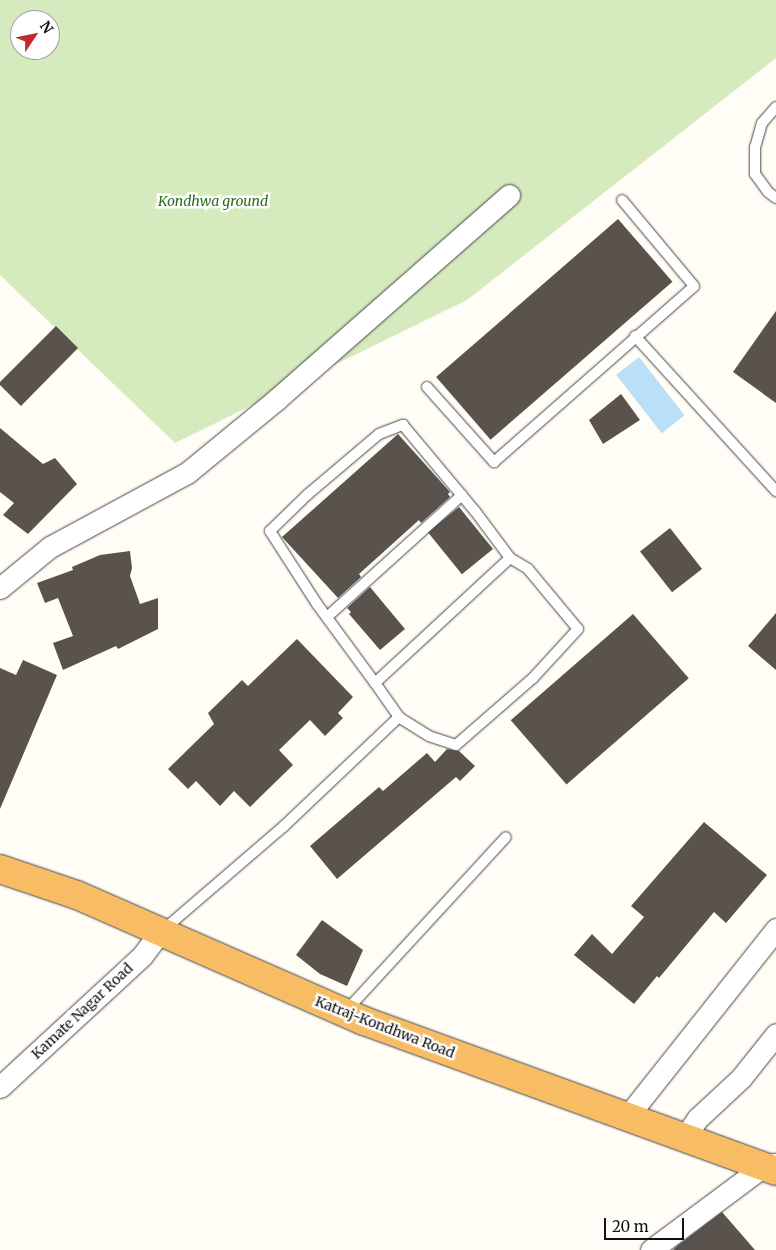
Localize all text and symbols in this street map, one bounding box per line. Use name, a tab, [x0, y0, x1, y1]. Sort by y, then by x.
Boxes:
north arrow	[10, 10, 60, 60]
text: N	[36, 18, 57, 37]
park label: Kondhwa ground	[158, 193, 268, 209]
street label: Kamate Nagar Road	[28, 960, 136, 1062]
street label: Katraj-Kondhwa Road	[313, 993, 457, 1061]
scale bar	[606, 1208, 686, 1240]
text: 20 m	[612, 1217, 649, 1236]

